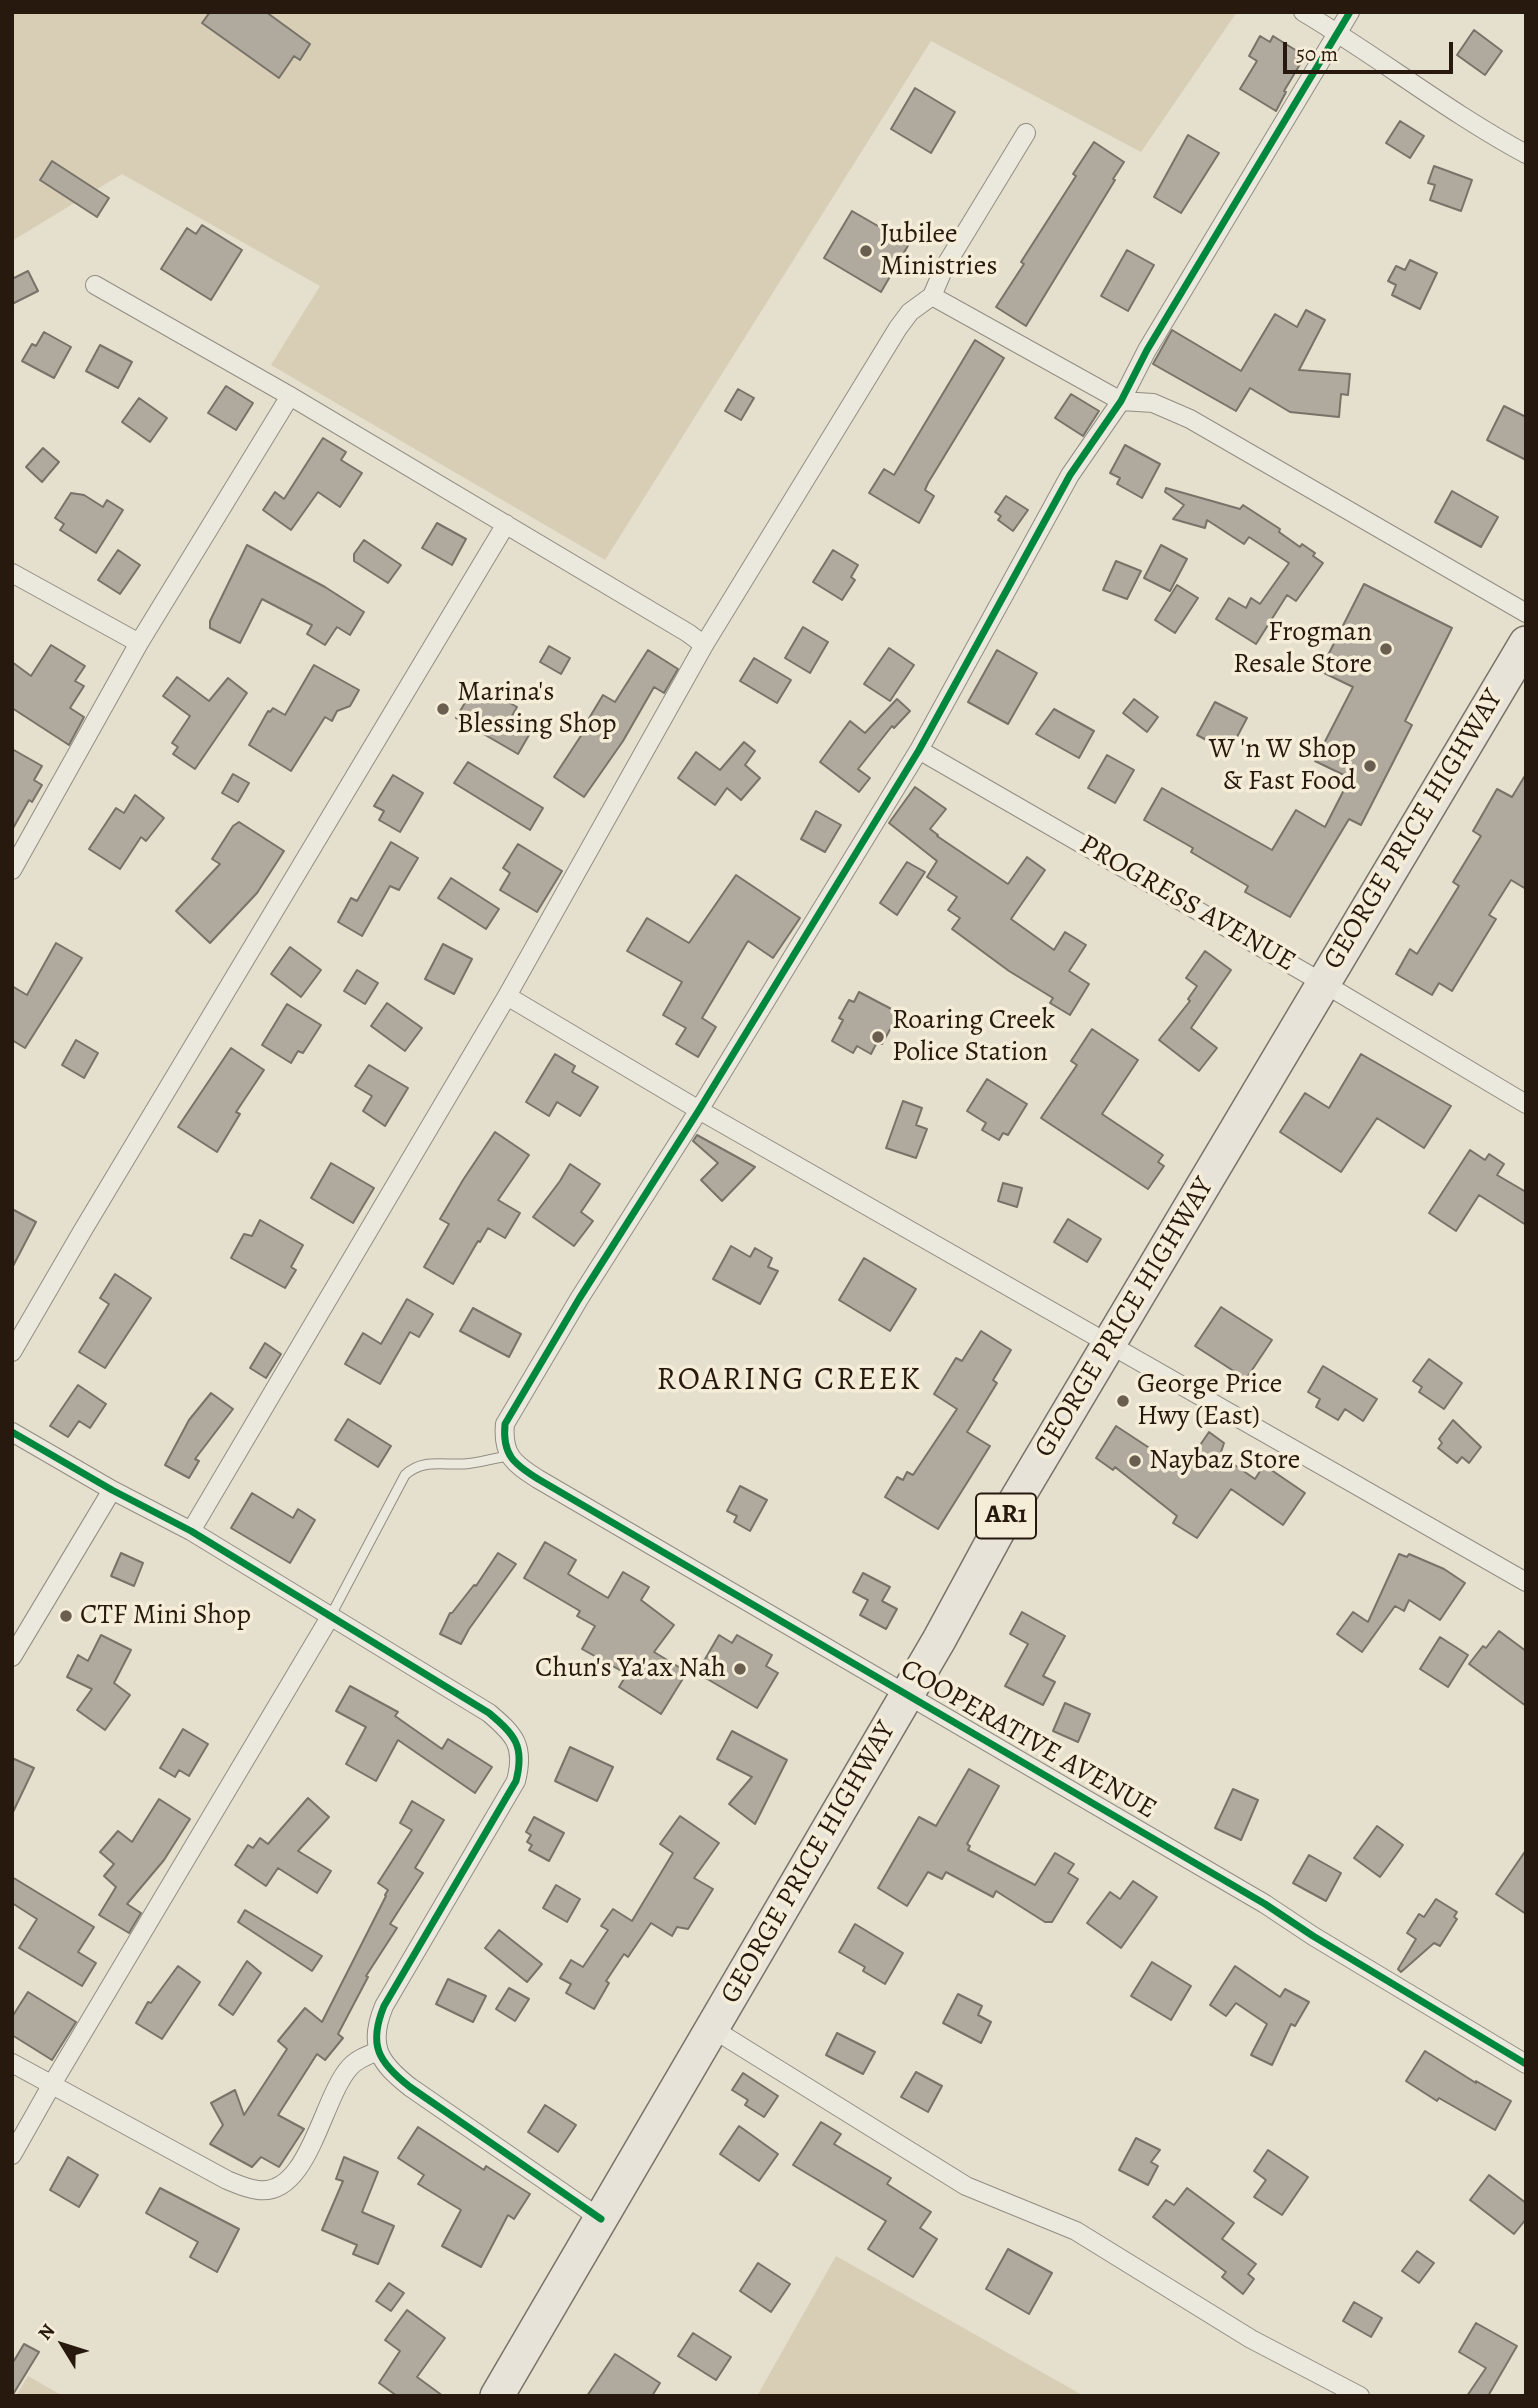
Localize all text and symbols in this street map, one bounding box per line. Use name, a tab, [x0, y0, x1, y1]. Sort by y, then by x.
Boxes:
scale bar	[1286, 28, 1456, 72]
text: 50 m	[1296, 40, 1338, 68]
place label: Jubilee Ministries	[880, 218, 997, 284]
marker: Jubilee Ministries	[858, 243, 874, 259]
place label: Frogman Resale Store	[1233, 616, 1372, 682]
marker: Frogman Resale Store	[1378, 641, 1394, 657]
place label: Marina's Blessing Shop	[457, 676, 617, 742]
street label: GEORGE PRICE HIGHWAY	[1317, 684, 1511, 976]
marker: Marina's Blessing Shop	[435, 701, 451, 717]
place label: W 'n W Shop & Fast Food	[1209, 733, 1356, 799]
marker: W 'n W Shop & Fast Food	[1362, 758, 1378, 774]
street label: PROGRESS AVENUE	[1073, 829, 1301, 979]
place label: Roaring Creek Police Station	[892, 1004, 1055, 1070]
marker: Roaring Creek Police Station	[870, 1029, 886, 1045]
street label: GEORGE PRICE HIGHWAY	[1028, 1172, 1222, 1464]
district label: ROARING CREEK	[658, 1362, 920, 1400]
place label: George Price Hwy (East)	[1137, 1368, 1282, 1434]
marker: George Price Hwy (East)	[1115, 1393, 1131, 1409]
place label: Naybaz Store	[1149, 1444, 1300, 1478]
marker: Naybaz Store	[1127, 1453, 1143, 1469]
road number: AR1	[976, 1494, 1036, 1539]
place label: CTF Mini Shop	[80, 1599, 251, 1633]
marker: CTF Mini Shop	[58, 1608, 74, 1624]
place label: Chun's Ya'ax Nah	[535, 1652, 726, 1686]
street label: COOPERATIVE AVENUE	[894, 1653, 1162, 1827]
marker: Chun's Ya'ax Nah	[732, 1661, 748, 1677]
street label: GEORGE PRICE HIGHWAY	[714, 1716, 904, 2010]
north arrow	[28, 2310, 98, 2380]
text: N	[32, 2319, 61, 2346]

